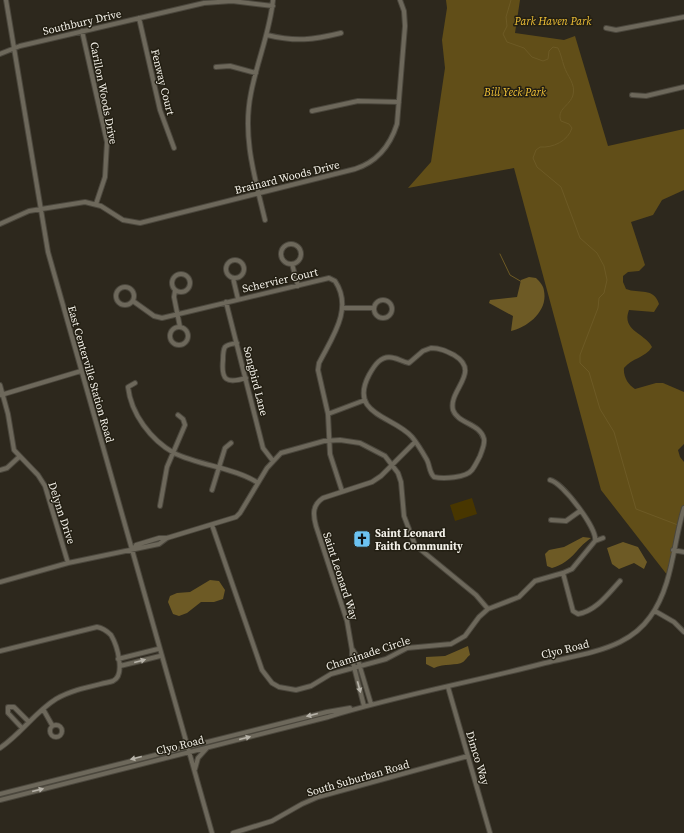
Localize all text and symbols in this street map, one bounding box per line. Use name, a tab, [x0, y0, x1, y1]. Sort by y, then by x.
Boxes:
street label: Southbury Drive	[41, 6, 123, 39]
park label: Park Haven Park	[514, 14, 592, 29]
street label: Carillon Woods Drive	[86, 41, 121, 146]
street label: Fenway Court	[147, 48, 178, 117]
park label: Bill Yeck Park	[483, 85, 547, 100]
street label: Brainard Woods Drive	[233, 157, 341, 198]
street label: Schervier Court	[241, 264, 320, 296]
street label: East Centerville Station Road	[64, 304, 117, 445]
street label: Songbird Lane	[240, 345, 272, 418]
street label: Delynn Drive	[44, 480, 79, 547]
place label: Saint Leonard Faith Community	[375, 526, 463, 554]
church icon: Saint Leonard Faith Community	[352, 529, 372, 549]
street label: Saint Leonard Way	[319, 530, 362, 622]
street label: Chaminade Circle	[324, 633, 413, 674]
street label: Clyo Road	[540, 636, 591, 663]
one-way arrow	[134, 658, 146, 664]
one-way arrow	[356, 681, 362, 693]
one-way arrow	[306, 713, 318, 719]
street label: Dimco Way	[462, 729, 493, 787]
street label: Clyo Road	[155, 732, 206, 759]
one-way arrow	[239, 735, 251, 741]
one-way arrow	[130, 756, 142, 762]
street label: South Suburban Road	[305, 756, 412, 800]
one-way arrow	[32, 787, 44, 793]

